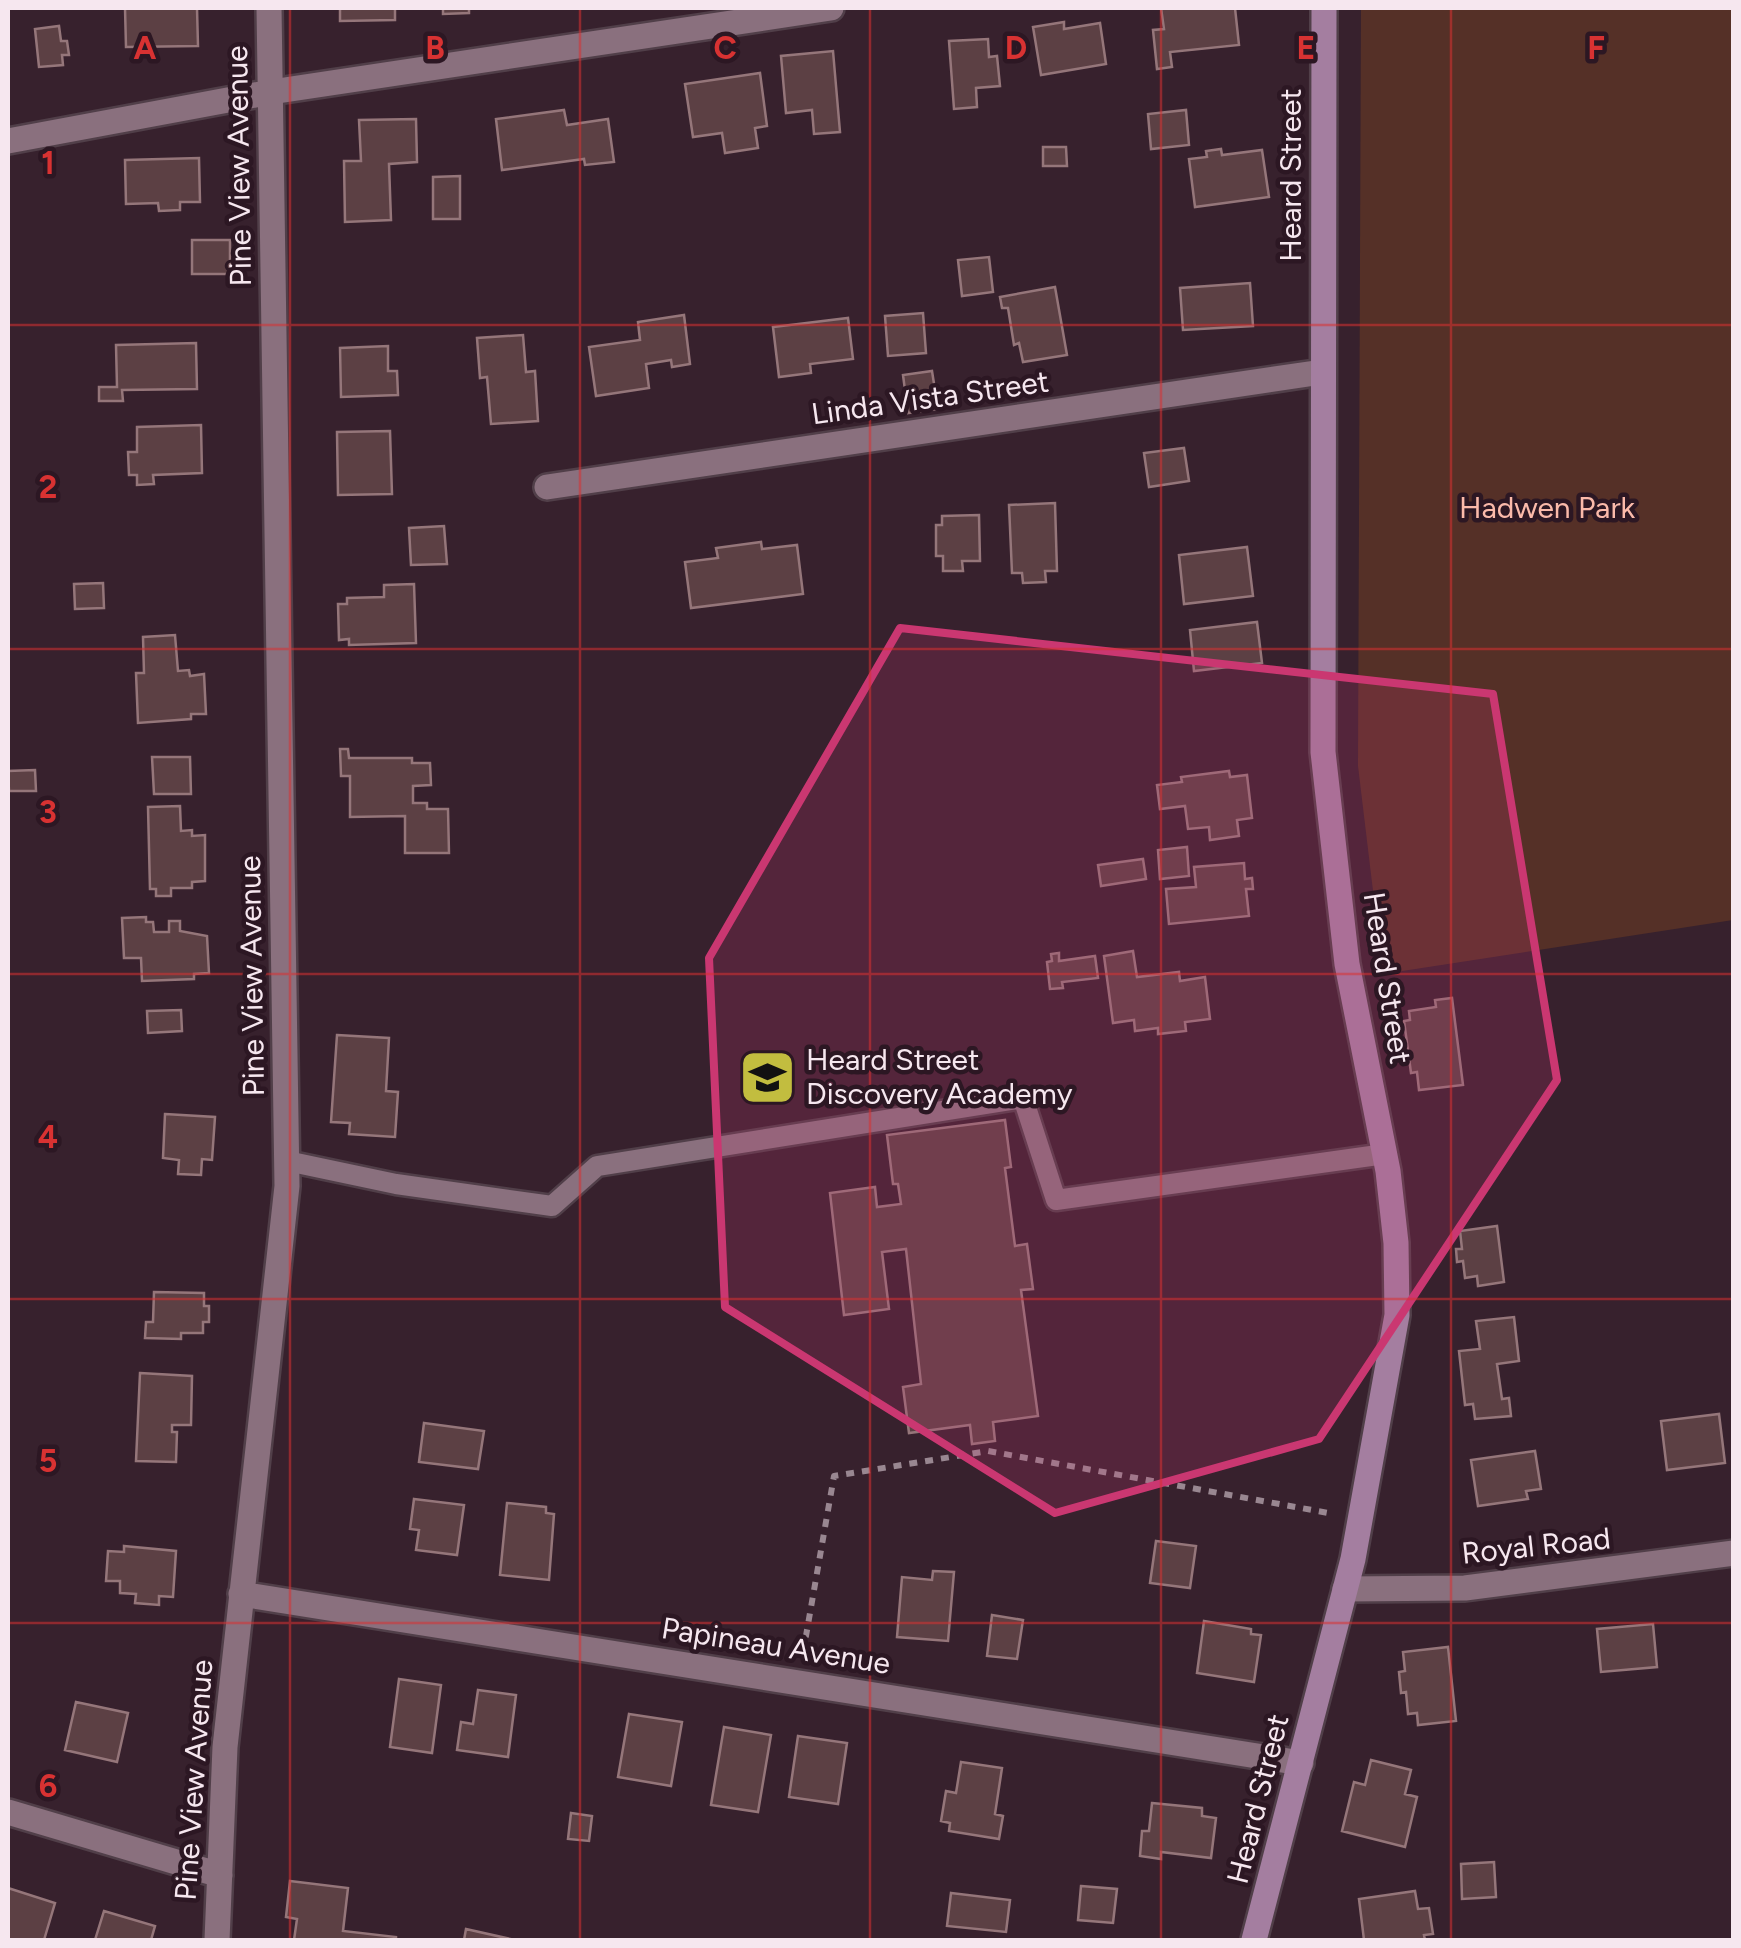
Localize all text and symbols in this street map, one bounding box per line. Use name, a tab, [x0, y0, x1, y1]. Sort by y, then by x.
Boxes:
text: A	[134, 29, 157, 67]
text: B	[425, 29, 445, 67]
text: C	[713, 29, 737, 67]
text: D	[1005, 29, 1027, 67]
text: E	[1297, 29, 1315, 67]
text: F	[1587, 29, 1605, 67]
street label: Pine View Avenue	[218, 45, 259, 287]
street label: Heard Street	[1272, 88, 1309, 262]
text: 1	[41, 144, 55, 182]
street label: Linda Vista Street	[809, 363, 1051, 432]
text: 2	[39, 468, 57, 506]
park label: Hadwen Park	[1459, 489, 1636, 526]
text: 3	[39, 793, 57, 831]
street label: Pine View Avenue	[231, 855, 272, 1097]
street label: Heard Street	[1356, 889, 1419, 1066]
place label: Heard Street Discovery Academy	[806, 1041, 1073, 1112]
school or university icon: Heard Street Discovery Academy	[737, 1047, 797, 1107]
text: 4	[38, 1118, 58, 1156]
text: 5	[39, 1442, 57, 1480]
street label: Royal Road	[1460, 1519, 1612, 1572]
street label: Papineau Avenue	[659, 1609, 893, 1682]
street label: Pine View Avenue	[167, 1658, 220, 1901]
street label: Heard Street	[1219, 1710, 1296, 1887]
text: 6	[39, 1767, 57, 1805]

